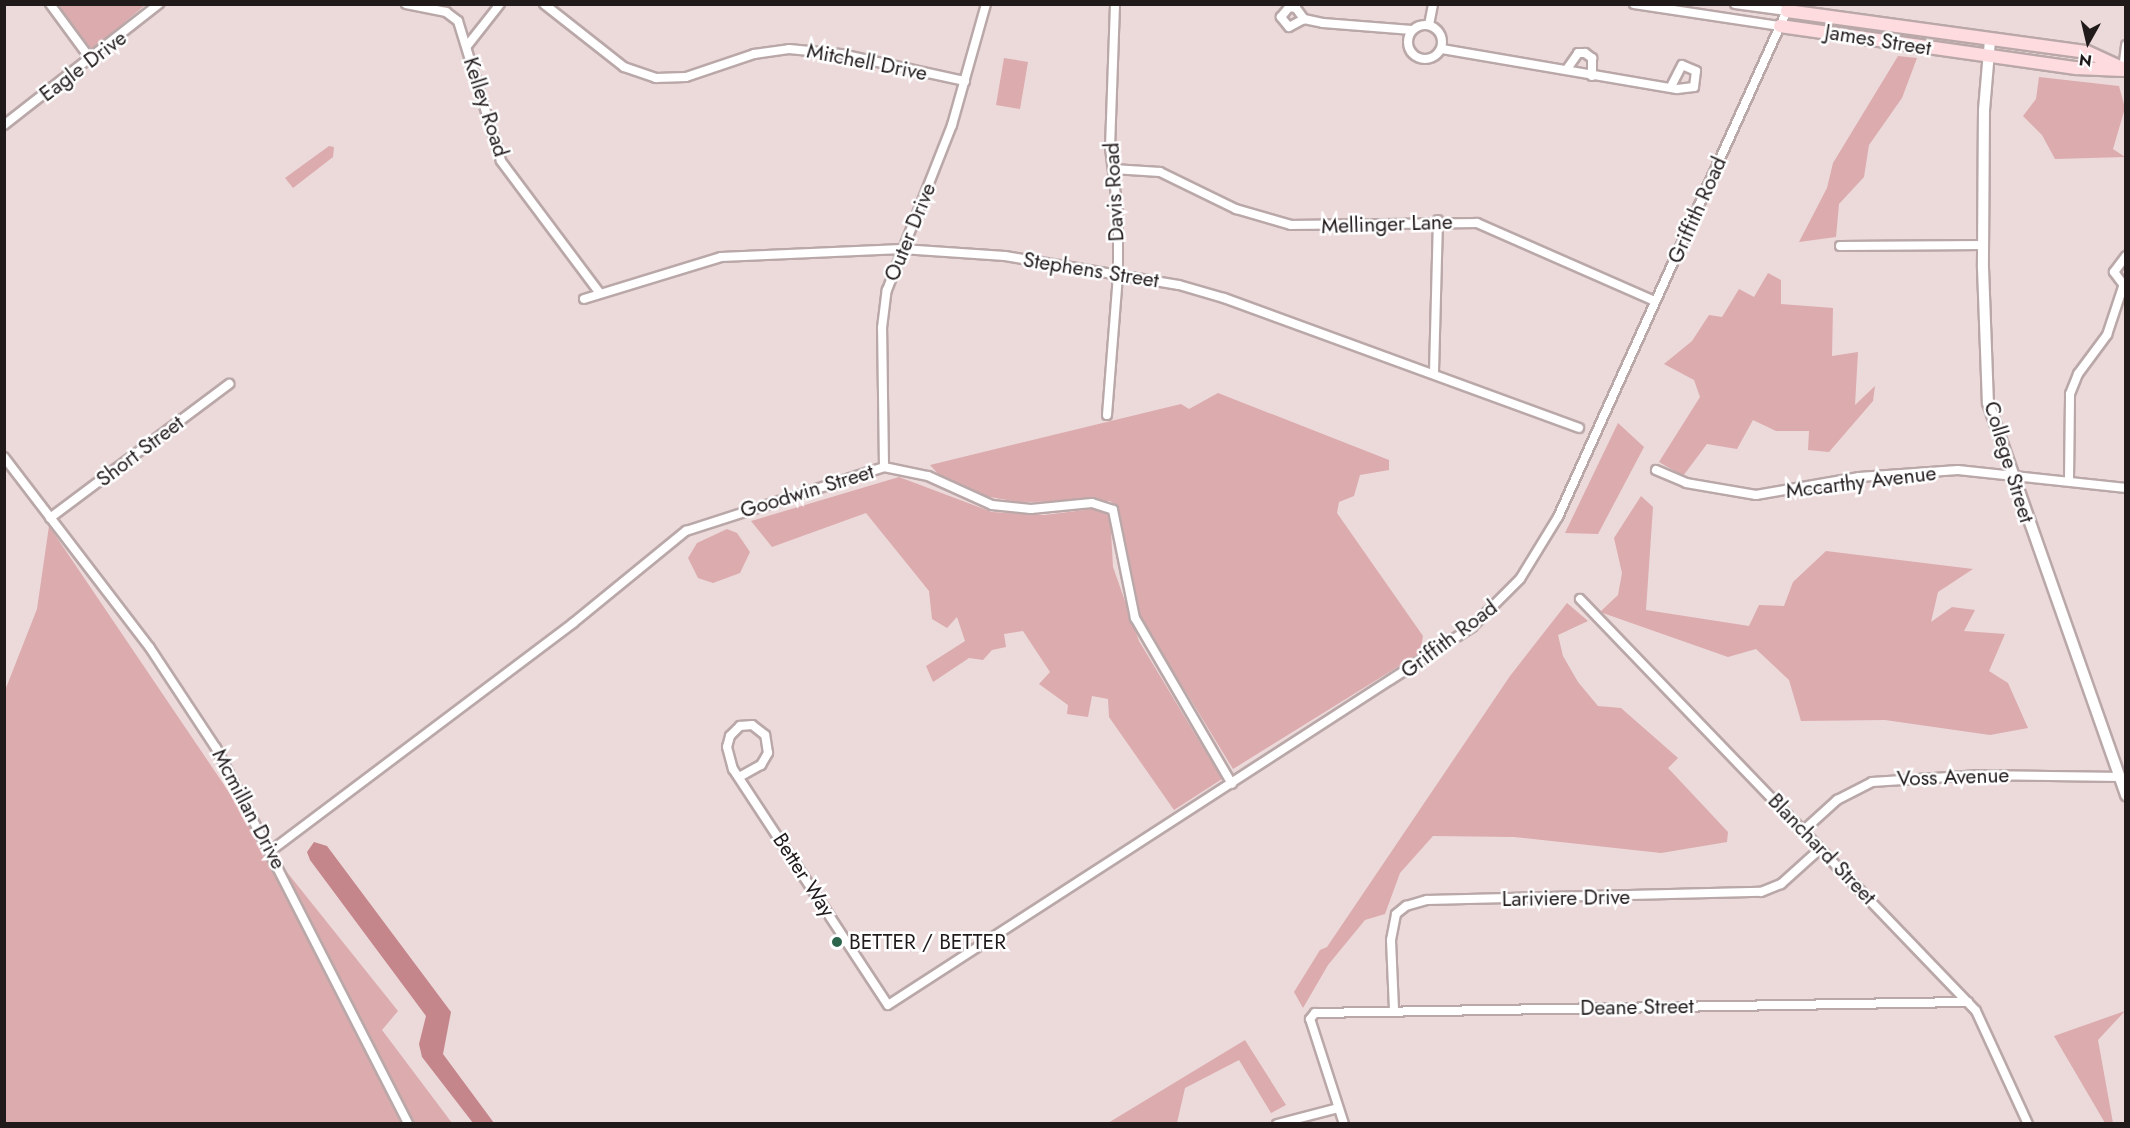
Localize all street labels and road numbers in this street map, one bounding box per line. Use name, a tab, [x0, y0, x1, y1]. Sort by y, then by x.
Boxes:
street label: James Street	[1823, 19, 1933, 61]
street label: Eagle Drive	[35, 25, 131, 107]
street label: Mitchell Drive	[805, 38, 929, 86]
street label: Kelley Road	[458, 54, 514, 160]
street label: Davis Road	[1099, 142, 1129, 242]
street label: Griffith Road	[1662, 153, 1732, 267]
street label: Outer Drive	[879, 179, 941, 285]
street label: Mellinger Lane	[1321, 209, 1453, 239]
street label: Stephens Street	[1021, 247, 1161, 293]
street label: College Street	[1979, 398, 2039, 526]
street label: Short Street	[91, 410, 189, 492]
street label: Goodwin Street	[737, 459, 877, 523]
street label: Mccarthy Avenue	[1784, 460, 1938, 504]
street label: Griffith Road	[1396, 595, 1502, 683]
street label: Mcmillan Drive	[207, 745, 291, 873]
street label: Voss Avenue	[1896, 762, 2010, 792]
street label: Blanchard Street	[1763, 788, 1881, 910]
street label: Better Way	[768, 828, 840, 922]
street label: Lariviere Drive	[1502, 884, 1630, 912]
street label: Deane Street	[1580, 993, 1694, 1021]

